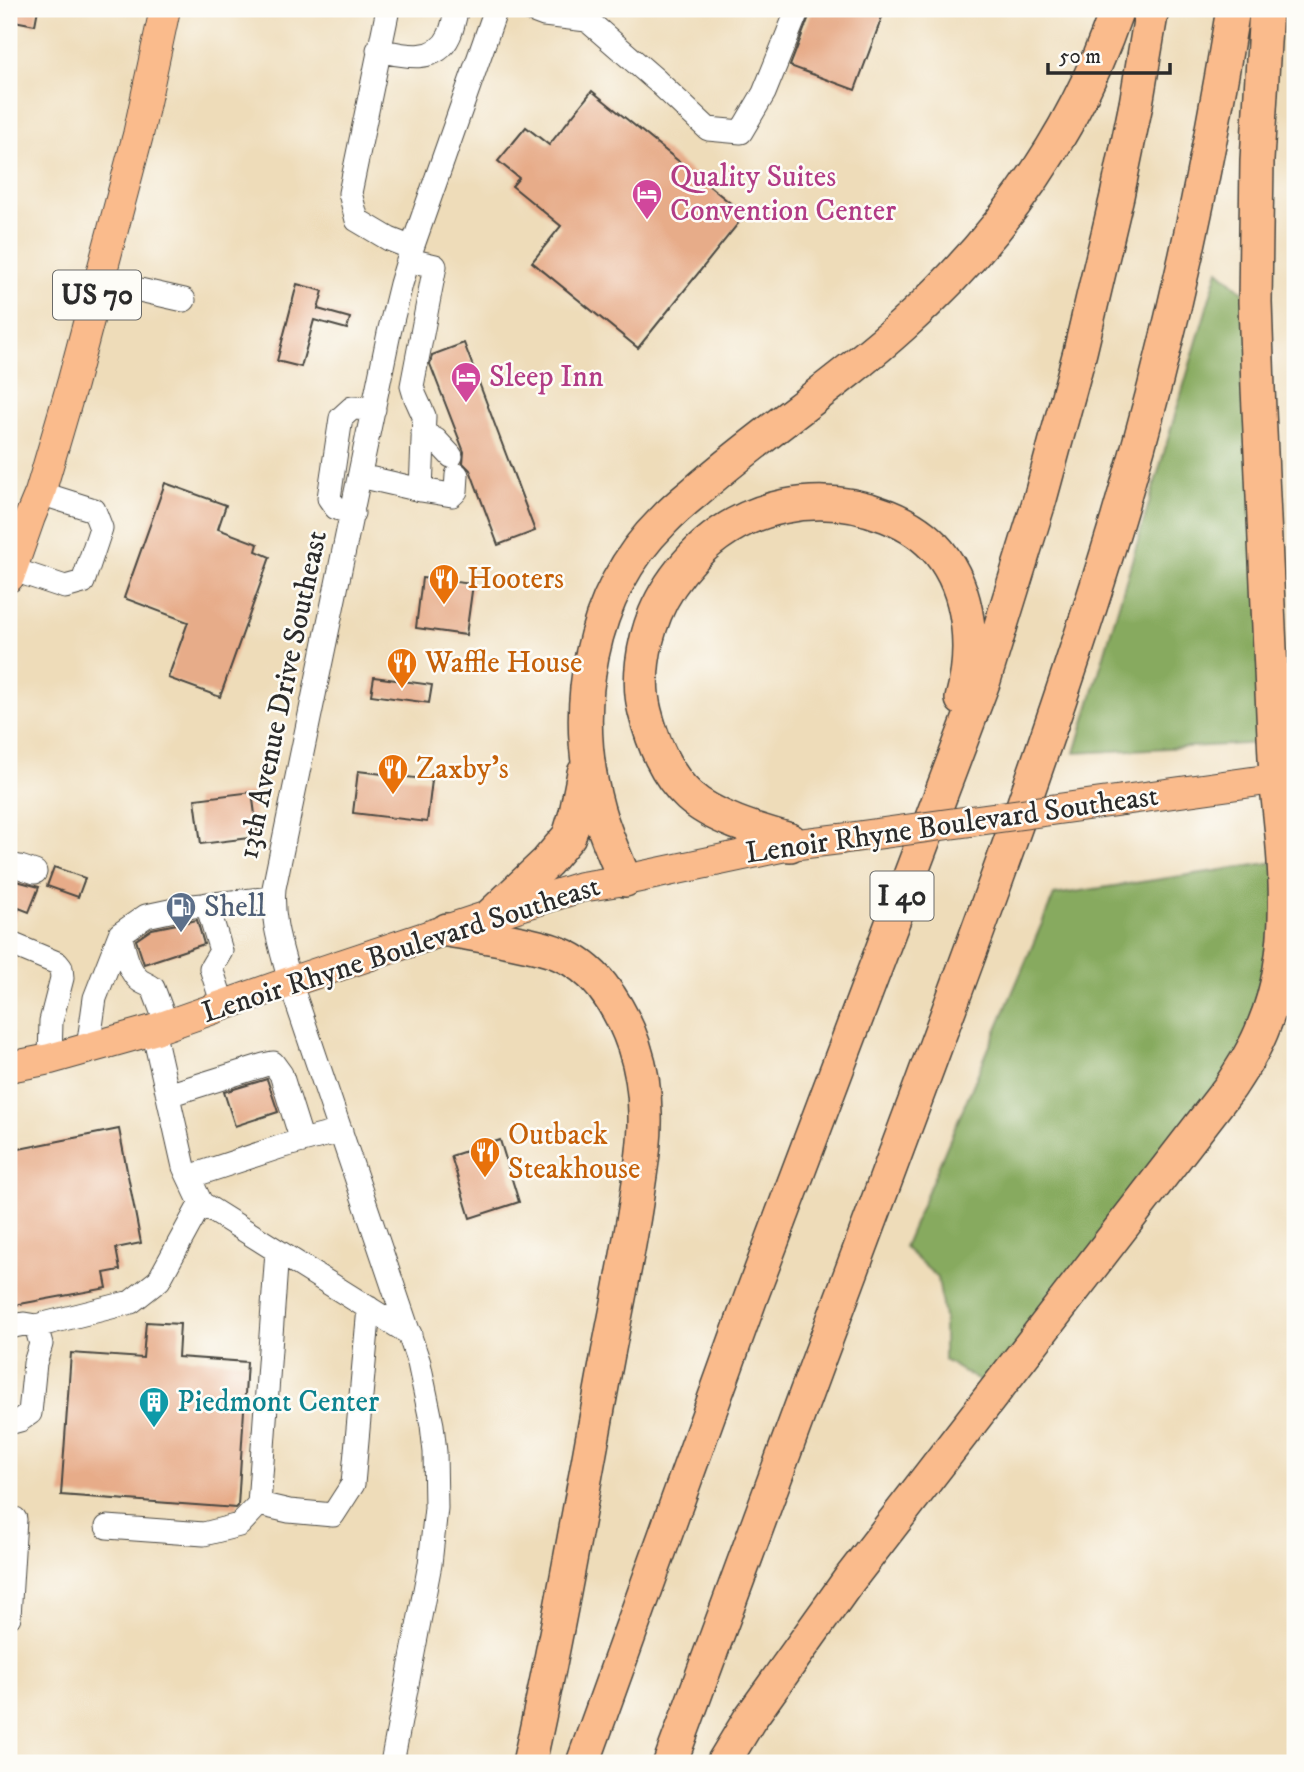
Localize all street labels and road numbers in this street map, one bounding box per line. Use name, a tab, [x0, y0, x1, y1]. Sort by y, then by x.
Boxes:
road number: US 70	[53, 270, 141, 320]
street label: 13th Avenue Drive Southeast	[230, 527, 336, 863]
street label: Lenoir Rhyne Boulevard Southeast	[743, 778, 1161, 872]
street label: Lenoir Rhyne Boulevard Southeast	[197, 868, 605, 1032]
road number: I 40	[870, 872, 934, 920]

